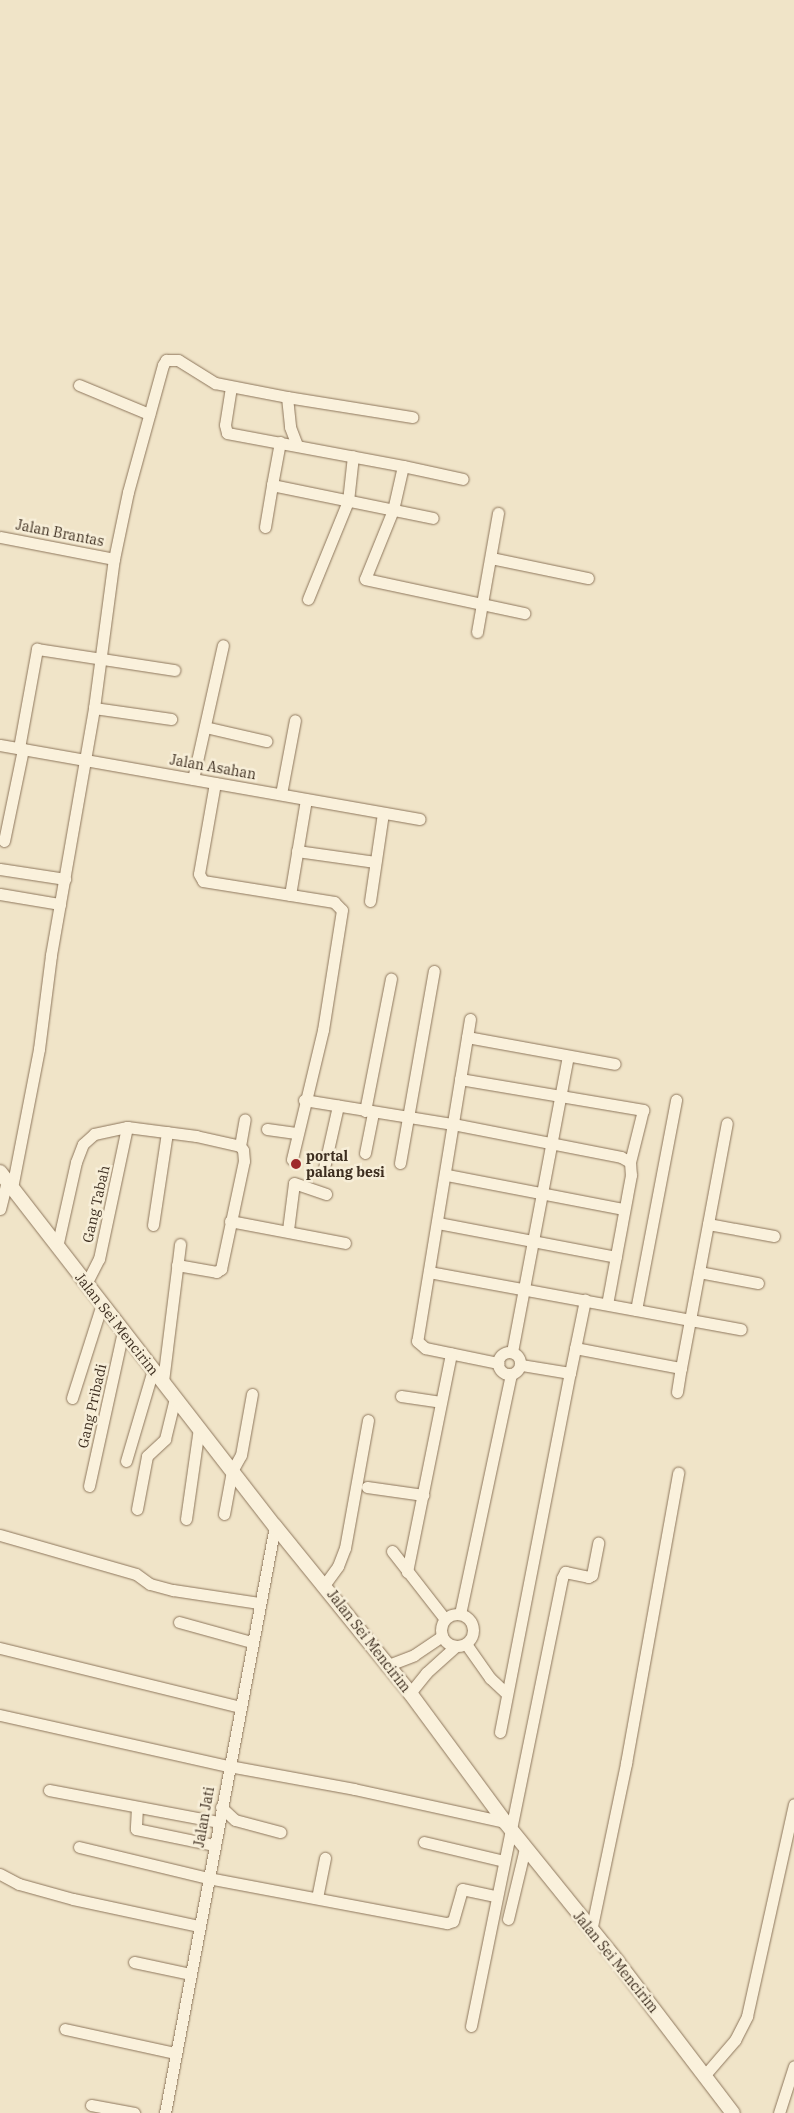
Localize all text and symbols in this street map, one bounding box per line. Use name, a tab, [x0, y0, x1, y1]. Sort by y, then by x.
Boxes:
street label: Jalan Brantas	[14, 516, 106, 550]
street label: Jalan Asahan	[168, 751, 258, 783]
place label: portal palang besi	[306, 1148, 385, 1180]
marker: portal palang besi	[290, 1158, 302, 1170]
street label: Gang Tabah	[79, 1164, 113, 1244]
street label: Jalan Sei Mencirim	[72, 1269, 162, 1379]
street label: Gang Pribadi	[74, 1362, 110, 1450]
street label: Jalan Sei Mencirim	[324, 1586, 414, 1696]
street label: Jalan Jati	[190, 1785, 218, 1849]
street label: Jalan Sei Mencirim	[570, 1908, 662, 2016]

